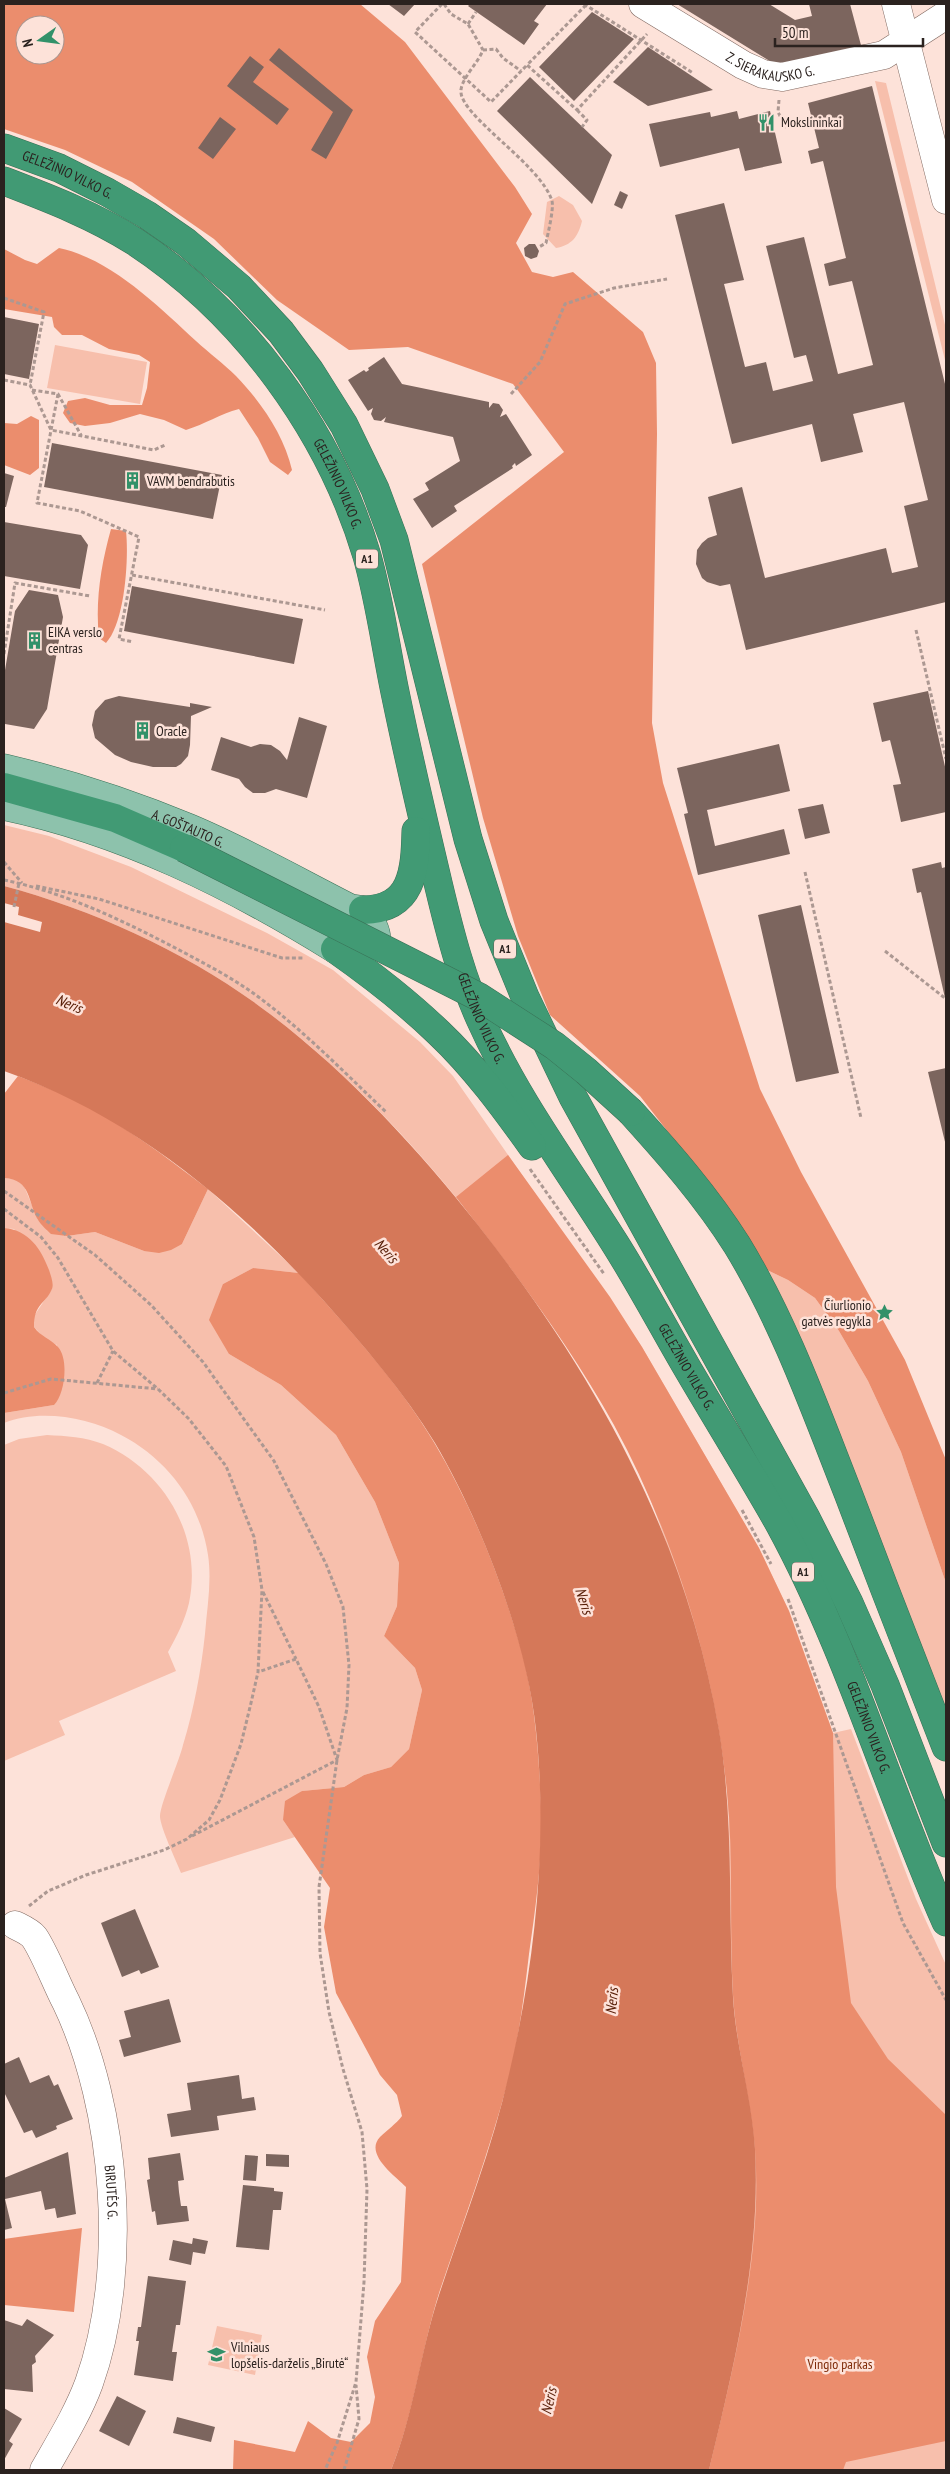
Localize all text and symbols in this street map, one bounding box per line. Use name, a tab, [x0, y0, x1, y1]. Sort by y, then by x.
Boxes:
north arrow	[15, 15, 65, 65]
scale bar	[775, 15, 922, 47]
text: 50 m	[782, 23, 808, 42]
text: N	[18, 37, 37, 49]
street label: Z. SIERAKAUSKO G.	[723, 48, 816, 86]
restaurant icon: Mokslininkai	[757, 112, 777, 132]
place label: Mokslininkai	[781, 113, 842, 131]
street label: GELEŽINIO VILKO G.	[20, 146, 116, 203]
street label: GELEŽINIO VILKO G.	[309, 435, 366, 531]
building icon: VAVM bendrabutis	[123, 471, 143, 491]
place label: VAVM bendrabutis	[146, 472, 235, 490]
road number: A1	[356, 550, 378, 568]
place label: EIKA verslo centras	[48, 623, 102, 657]
building icon: EIKA verslo centras	[24, 630, 44, 650]
building icon: Oracle	[132, 721, 152, 741]
place label: Oracle	[156, 722, 187, 740]
street label: A. GOŠTAUTO G.	[149, 805, 227, 852]
road number: A1	[494, 940, 516, 959]
street label: GELEŽINIO VILKO G.	[454, 970, 509, 1067]
water label: Neris	[53, 990, 87, 1018]
water label: Neris	[370, 1234, 404, 1268]
place label: Čiurlionio gatvės regykla	[802, 1296, 871, 1330]
place icon: Čiurlionio gatvės regykla	[875, 1303, 895, 1323]
street label: GELEŽINIO VILKO G.	[654, 1320, 719, 1413]
road number: A1	[792, 1562, 814, 1581]
water label: Neris	[571, 1585, 598, 1618]
street label: GELEŽINIO VILKO G.	[843, 1679, 895, 1776]
water label: Neris	[601, 1985, 622, 2015]
street label: BIRUTĖS G.	[101, 2164, 122, 2220]
place label: Vilniaus lopšelis-darželis „Birutė“	[230, 2338, 348, 2372]
school or university icon: Vilniaus lopšelis-darželis „Birutė“	[207, 2345, 227, 2365]
park label: Vingio parkas	[806, 2355, 873, 2373]
water label: Neris	[536, 2384, 561, 2416]

